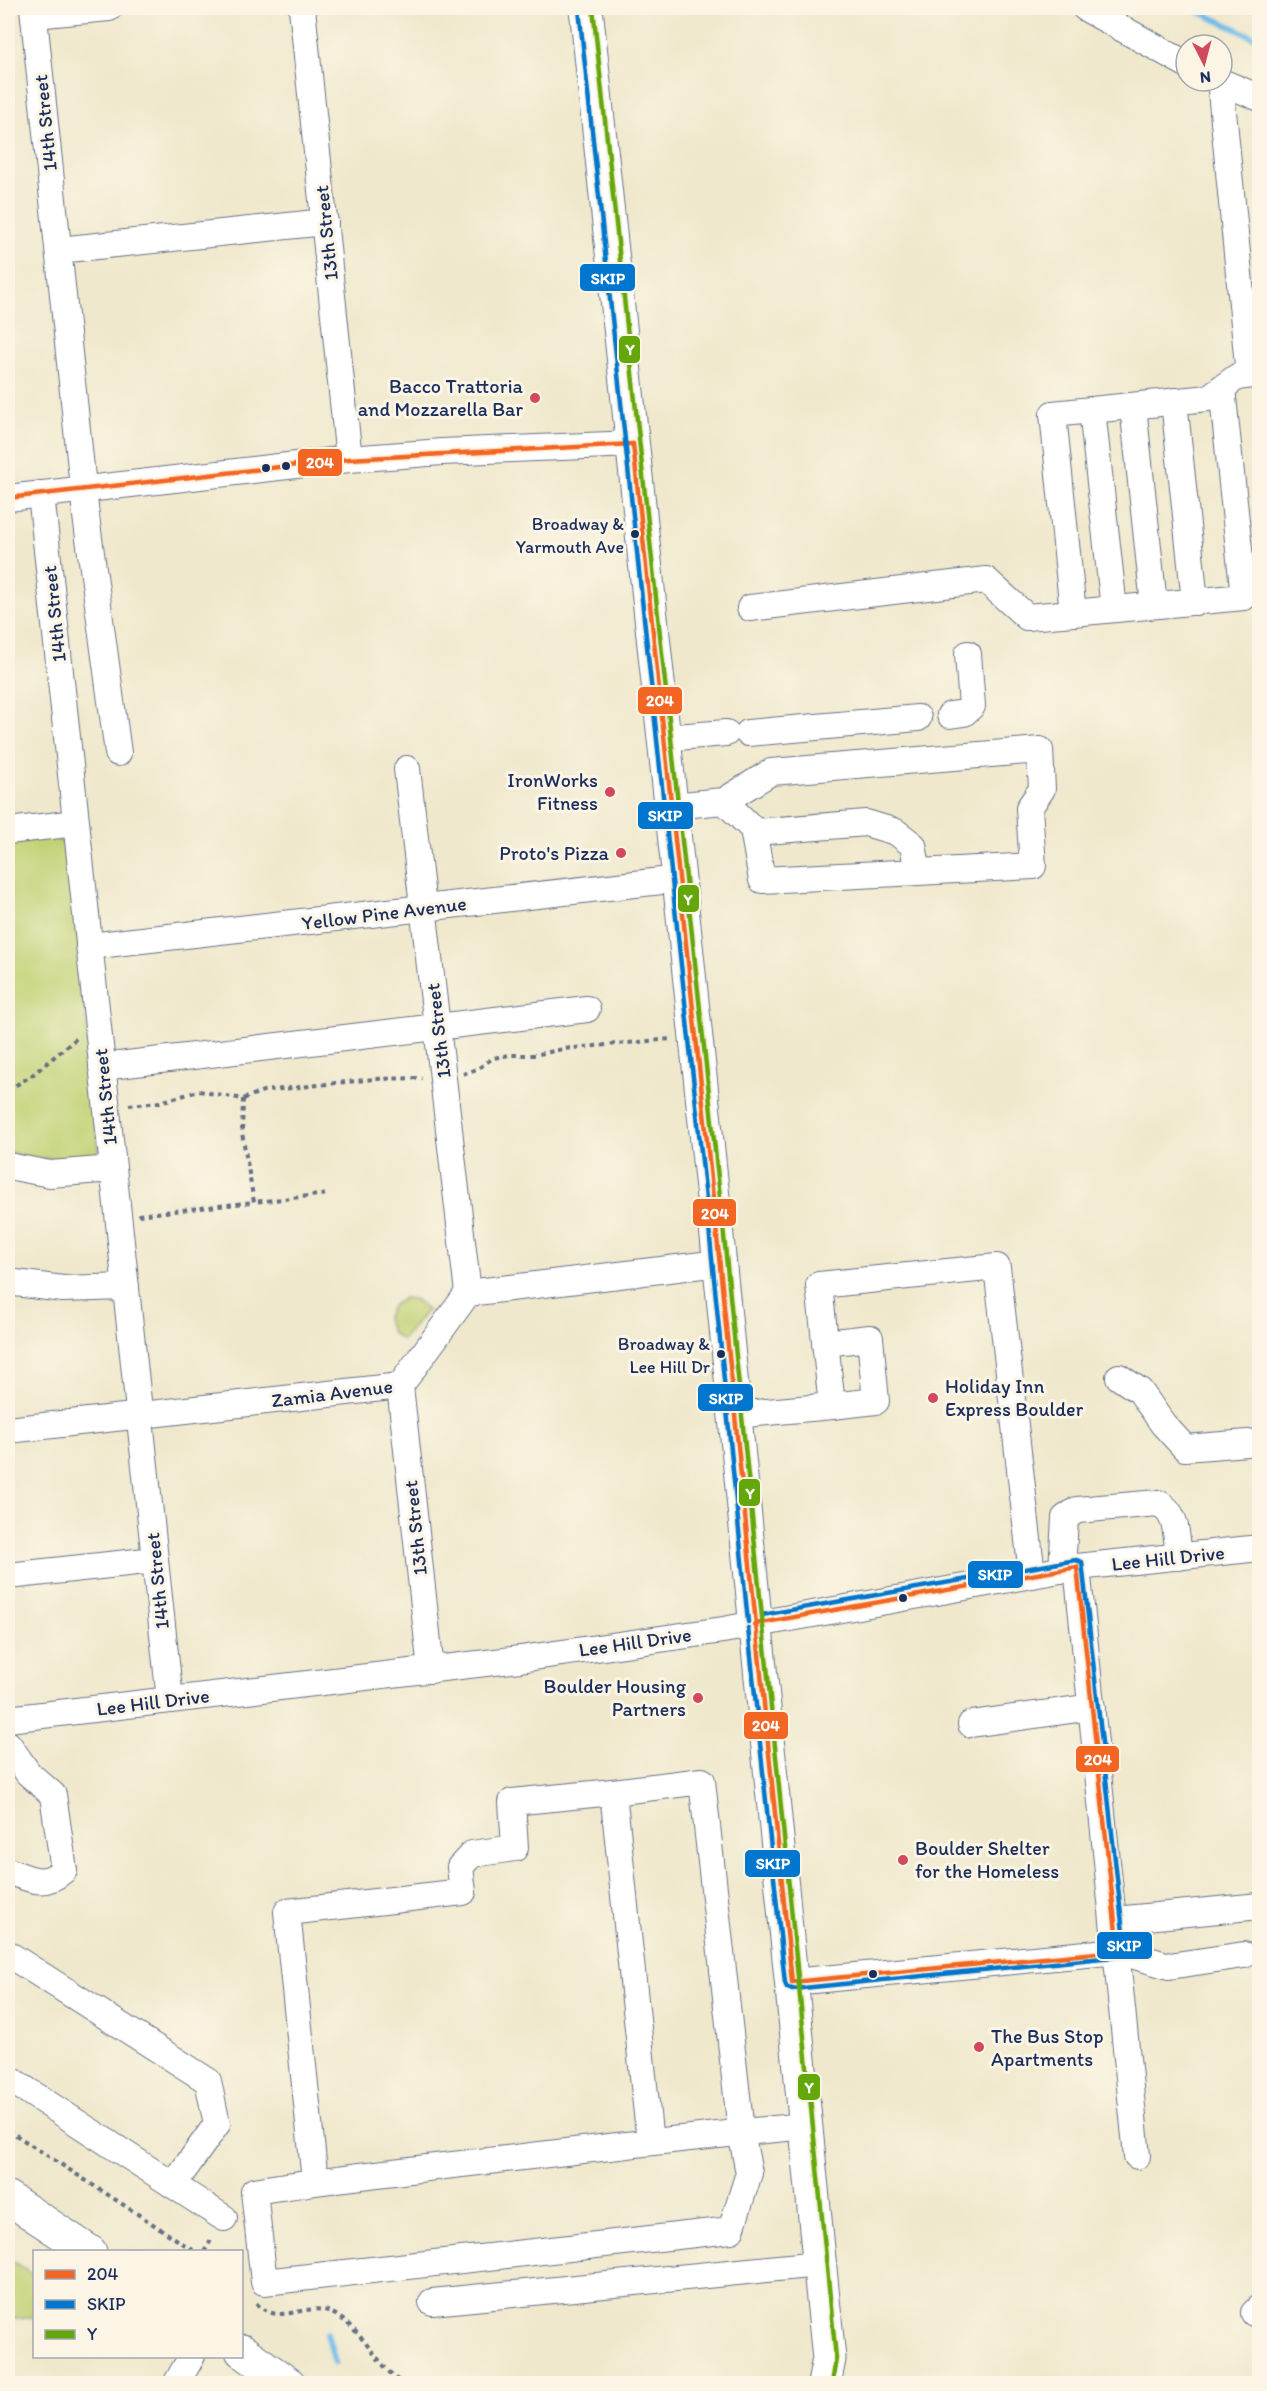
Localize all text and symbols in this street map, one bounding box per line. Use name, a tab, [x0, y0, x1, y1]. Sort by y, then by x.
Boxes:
north arrow	[1174, 33, 1234, 93]
text: N	[1199, 67, 1212, 87]
street label: 14th Street	[28, 73, 62, 172]
street label: 13th Street	[309, 184, 343, 282]
line badge: SKIP	[579, 263, 636, 292]
text: SKIP	[591, 269, 626, 288]
line badge: Y	[618, 335, 641, 364]
text: Y	[624, 340, 635, 359]
place label: Bacco Trattoria and Mozzarella Bar	[358, 374, 524, 421]
marker: Bacco Trattoria and Mozzarella Bar	[528, 391, 542, 405]
line badge: 204	[297, 448, 343, 477]
text: 204	[306, 453, 334, 472]
unlabelled marker	[280, 460, 292, 472]
unlabelled marker	[260, 462, 272, 474]
place label: Broadway & Yarmouth Ave	[516, 513, 624, 558]
marker: Broadway & Yarmouth Ave	[629, 528, 641, 540]
street label: 14th Street	[37, 564, 71, 663]
line badge: 204	[637, 686, 683, 715]
text: 204	[646, 691, 674, 710]
place label: IronWorks Fitness	[507, 768, 598, 815]
marker: IronWorks Fitness	[603, 785, 617, 799]
line badge: SKIP	[637, 801, 694, 830]
text: SKIP	[648, 806, 683, 825]
place label: Proto's Pizza	[499, 841, 610, 865]
marker: Proto's Pizza	[614, 846, 628, 860]
line badge: Y	[677, 884, 700, 913]
text: Y	[682, 890, 693, 909]
street label: Yellow Pine Avenue	[300, 891, 468, 935]
street label: 13th Street	[420, 982, 456, 1080]
street label: 14th Street	[88, 1047, 122, 1146]
line badge: 204	[692, 1198, 737, 1227]
text: 204	[701, 1204, 729, 1223]
place label: Broadway & Lee Hill Dr	[618, 1333, 711, 1378]
marker: Broadway & Lee Hill Dr	[715, 1348, 727, 1360]
street label: Zamia Avenue	[270, 1374, 394, 1412]
place label: Holiday Inn Express Boulder	[945, 1374, 1084, 1421]
line badge: SKIP	[697, 1383, 754, 1412]
text: SKIP	[709, 1389, 744, 1408]
marker: Holiday Inn Express Boulder	[926, 1391, 940, 1405]
line badge: Y	[738, 1478, 761, 1507]
street label: 13th Street	[398, 1479, 432, 1577]
text: Y	[744, 1484, 755, 1503]
street label: 14th Street	[140, 1531, 174, 1630]
street label: Lee Hill Drive	[1110, 1540, 1226, 1576]
line badge: SKIP	[967, 1560, 1024, 1589]
text: SKIP	[978, 1565, 1013, 1584]
unlabelled marker	[897, 1592, 909, 1604]
street label: Lee Hill Drive	[577, 1622, 693, 1662]
place label: Boulder Housing Partners	[544, 1674, 687, 1721]
street label: Lee Hill Drive	[95, 1683, 211, 1721]
marker: Boulder Housing Partners	[691, 1691, 705, 1705]
line badge: 204	[743, 1711, 789, 1740]
text: 204	[752, 1716, 780, 1735]
line badge: 204	[1075, 1745, 1120, 1773]
text: 204	[1084, 1750, 1112, 1769]
place label: Boulder Shelter for the Homeless	[915, 1836, 1059, 1883]
line badge: SKIP	[744, 1849, 801, 1878]
marker: Boulder Shelter for the Homeless	[896, 1853, 910, 1867]
text: SKIP	[756, 1854, 791, 1873]
line badge: SKIP	[1096, 1931, 1153, 1960]
text: SKIP	[1107, 1936, 1142, 1955]
unlabelled marker	[867, 1968, 879, 1980]
place label: The Bus Stop Apartments	[991, 2024, 1103, 2071]
marker: The Bus Stop Apartments	[972, 2040, 986, 2054]
line badge: Y	[797, 2073, 821, 2101]
text: Y	[803, 2078, 814, 2097]
legend	[33, 2250, 243, 2358]
text: 204	[87, 2263, 119, 2285]
text: SKIP	[87, 2293, 126, 2315]
text: Y	[87, 2323, 98, 2345]

